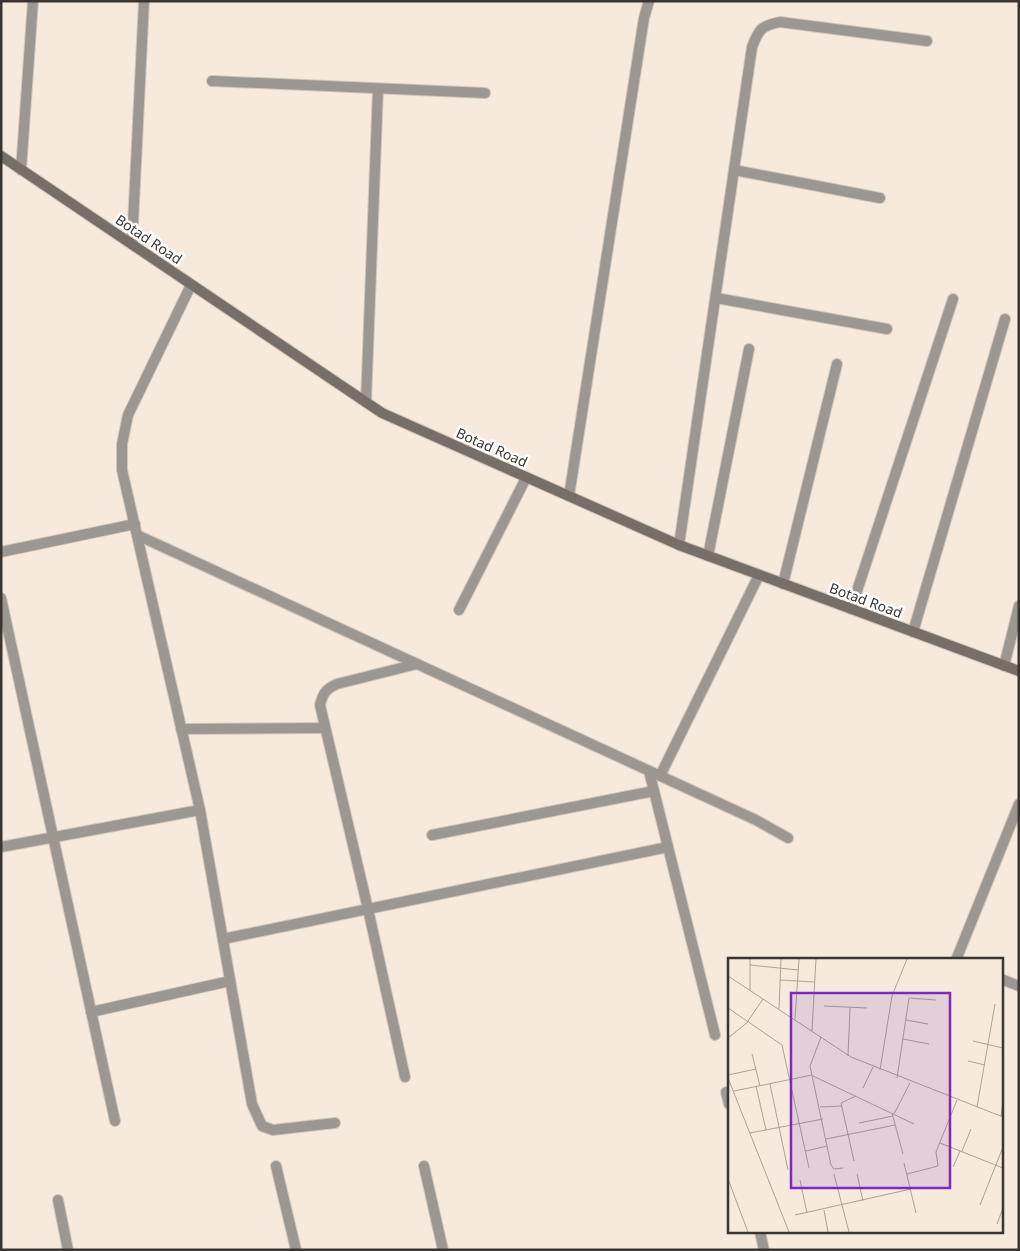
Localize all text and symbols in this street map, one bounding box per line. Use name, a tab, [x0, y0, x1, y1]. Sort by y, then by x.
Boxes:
street label: Botad Road	[112, 210, 186, 268]
street label: Botad Road	[453, 423, 531, 471]
street label: Botad Road	[827, 578, 905, 622]
inset map	[728, 958, 1002, 1234]

